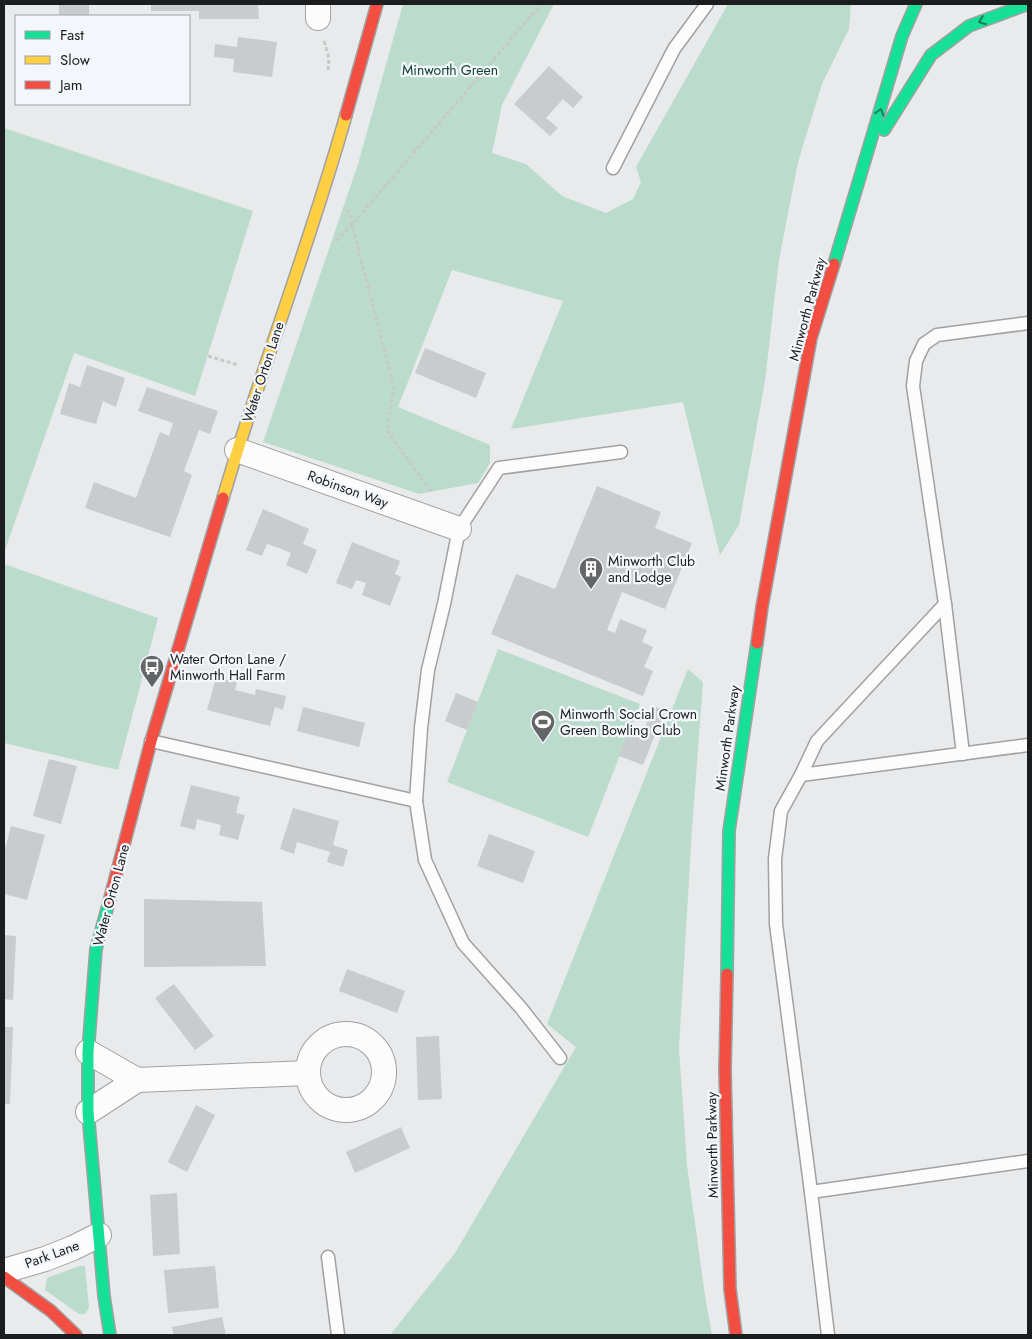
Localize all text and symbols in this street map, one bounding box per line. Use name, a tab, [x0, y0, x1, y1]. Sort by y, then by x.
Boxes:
legend	[15, 15, 190, 105]
one-way arrow	[979, 15, 987, 25]
text: Fast	[60, 24, 84, 46]
text: Slow	[60, 49, 91, 71]
park label: Minworth Green	[402, 60, 498, 80]
text: Jam	[58, 74, 83, 96]
one-way arrow	[874, 107, 885, 116]
street label: Minworth Parkway	[784, 254, 831, 363]
street label: Water Orton Lane	[237, 319, 289, 425]
street label: Robinson Way	[305, 465, 392, 513]
place label: Minworth Club and Lodge	[608, 551, 695, 587]
building icon: Minworth Club and Lodge	[578, 556, 604, 590]
place label: Water Orton Lane / Minworth Hall Farm	[170, 649, 286, 685]
bus stop icon: Water Orton Lane / Minworth Hall Farm	[139, 654, 165, 688]
street label: Minworth Parkway	[710, 683, 744, 792]
place label: Minworth Social Crown Green Bowling Club	[560, 704, 697, 740]
sports icon: Minworth Social Crown Green Bowling Club	[530, 709, 556, 743]
street label: Water Orton Lane	[88, 842, 134, 948]
street label: Minworth Parkway	[701, 1091, 723, 1198]
street label: Park Lane	[22, 1235, 82, 1273]

